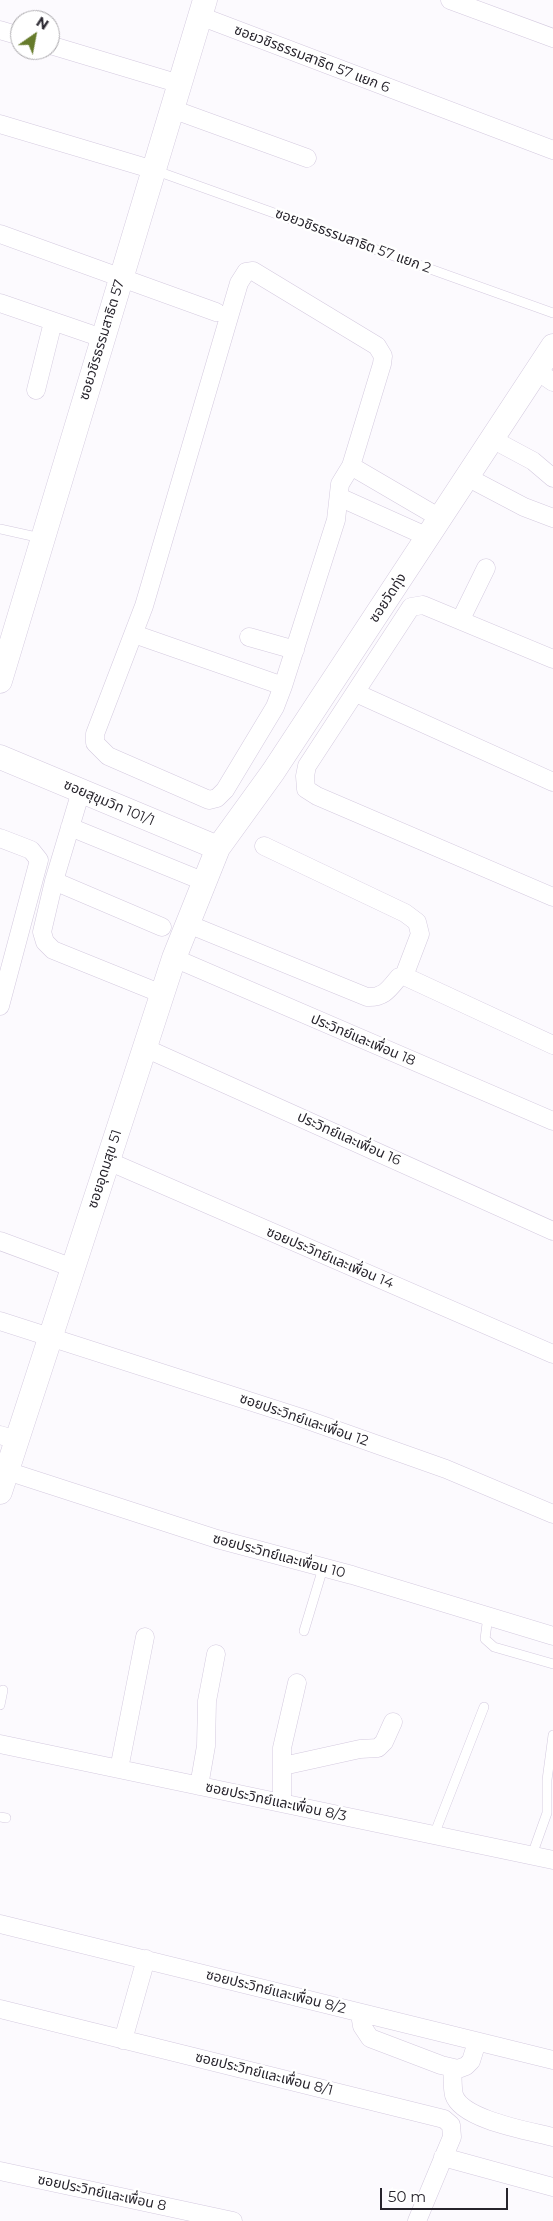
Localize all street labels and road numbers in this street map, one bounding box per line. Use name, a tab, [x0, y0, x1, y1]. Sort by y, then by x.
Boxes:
street label: ซอยวชิรธรรมสาธิต 57 แยก 6	[232, 22, 392, 96]
street label: ซอยวชิรธรรมสาธิต 57 แยก 2	[273, 205, 433, 277]
street label: ซอยวชิรธรรมสาธิต 57	[76, 278, 128, 402]
street label: ซอยวัดทุ่ง	[366, 570, 410, 626]
street label: ซอยสุขุมวิท 101/1	[61, 776, 157, 830]
street label: ประวิทย์และเพื่อน 18	[308, 1010, 418, 1070]
street label: ประวิทย์และเพื่อน 16	[295, 1109, 403, 1169]
street label: ซอยอุดมสุข 51	[84, 1128, 126, 1210]
street label: ซอยประวิทย์และเพื่อน 14	[264, 1224, 396, 1292]
street label: ซอยประวิทย์และเพื่อน 12	[237, 1390, 371, 1450]
street label: ซอยประวิทย์และเพื่อน 10	[211, 1530, 347, 1582]
street label: ซอยประวิทย์และเพื่อน 8/3	[204, 1779, 348, 1825]
street label: ซอยประวิทย์และเพื่อน 8/2	[204, 1966, 348, 2018]
street label: ซอยประวิทย์และเพื่อน 8/1	[193, 2049, 335, 2099]
street label: ซอยประวิทย์และเพื่อน 8	[36, 2171, 168, 2215]

